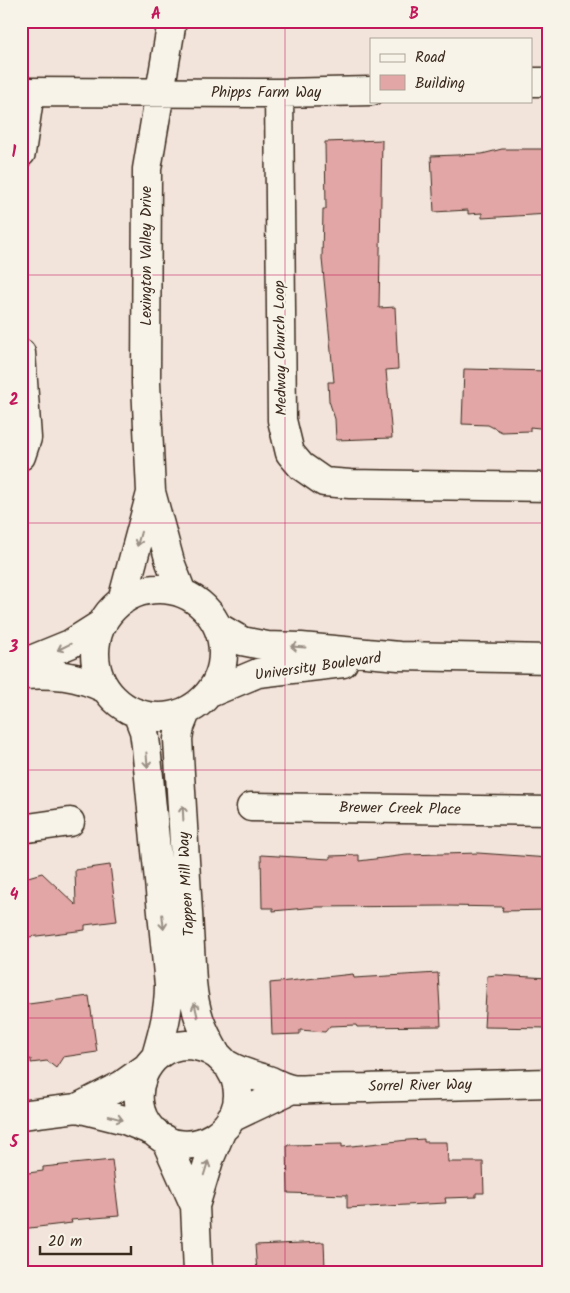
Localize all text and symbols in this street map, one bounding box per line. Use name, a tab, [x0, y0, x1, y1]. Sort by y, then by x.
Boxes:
text: A	[151, 2, 161, 27]
text: B	[409, 2, 419, 27]
legend	[370, 38, 532, 102]
text: Road	[415, 46, 446, 70]
text: Building	[415, 72, 465, 96]
street label: Phipps Farm Way	[211, 81, 322, 105]
text: 1	[12, 140, 17, 165]
street label: Lexington Valley Drive	[135, 186, 159, 326]
street label: Medway Church Loop	[268, 280, 294, 416]
text: 2	[9, 388, 19, 413]
one-way arrow	[133, 531, 143, 547]
text: 3	[9, 635, 19, 660]
one-way arrow	[290, 642, 306, 652]
one-way arrow	[57, 643, 72, 652]
street label: University Boulevard	[253, 646, 383, 688]
one-way arrow	[143, 752, 152, 768]
street label: Brewer Creek Place	[339, 796, 461, 822]
one-way arrow	[179, 805, 188, 821]
street label: Tappen Mill Way	[172, 830, 202, 937]
text: 4	[10, 883, 19, 908]
one-way arrow	[158, 914, 168, 930]
one-way arrow	[191, 1002, 200, 1018]
street label: Sorrel River Way	[368, 1073, 473, 1099]
one-way arrow	[108, 1114, 124, 1123]
text: 5	[9, 1130, 20, 1155]
one-way arrow	[202, 1160, 212, 1176]
scale bar	[40, 1223, 131, 1255]
text: 20 m	[48, 1230, 82, 1254]

